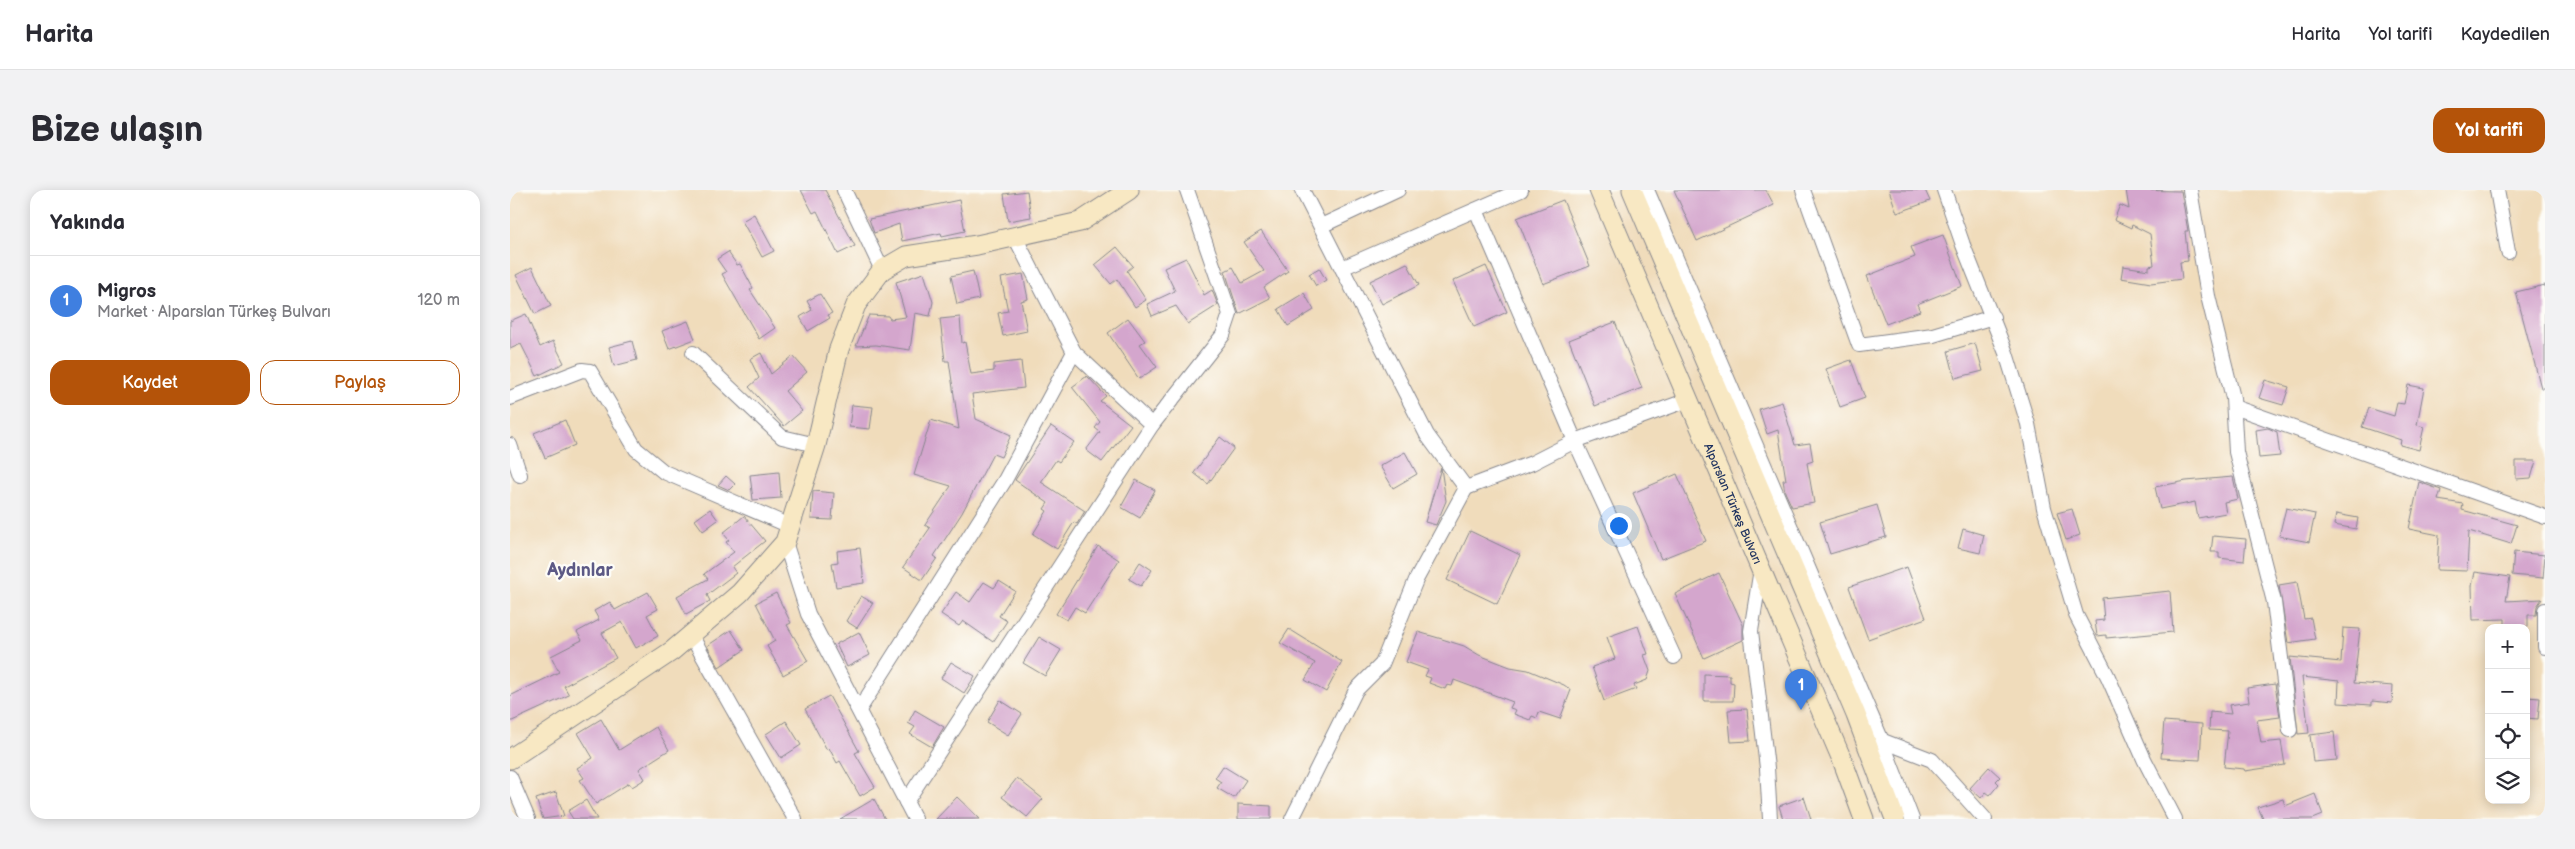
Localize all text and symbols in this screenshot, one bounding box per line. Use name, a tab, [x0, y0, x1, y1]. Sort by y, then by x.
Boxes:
text: Harita	[25, 20, 93, 49]
text: Harita	[2291, 24, 2341, 45]
text: Yol tarifi	[2369, 24, 2432, 45]
text: Kaydedilen	[2460, 24, 2550, 45]
button: Yol tarifi	[2433, 108, 2545, 153]
text: Bize ulaşın	[30, 109, 203, 152]
text: Yakında	[50, 210, 125, 235]
text: Migros	[97, 280, 156, 303]
text: 1	[63, 291, 69, 310]
text: 120 m	[417, 291, 460, 310]
text: Market · Alparslan Türkeş Bulvarı	[97, 303, 331, 322]
button: Kaydet	[50, 360, 250, 405]
button: Paylaş	[260, 360, 460, 405]
street label: Alparslan Türkeş Bulvarı	[1700, 441, 1765, 567]
your location	[1606, 513, 1632, 539]
district label: Aydınlar	[546, 560, 614, 581]
map controls	[2485, 624, 2530, 804]
button: +	[2485, 624, 2530, 669]
pin: 1	[1785, 669, 1817, 710]
button: −	[2485, 669, 2530, 714]
button: locate	[2485, 714, 2530, 759]
button: layers	[2485, 759, 2530, 804]

